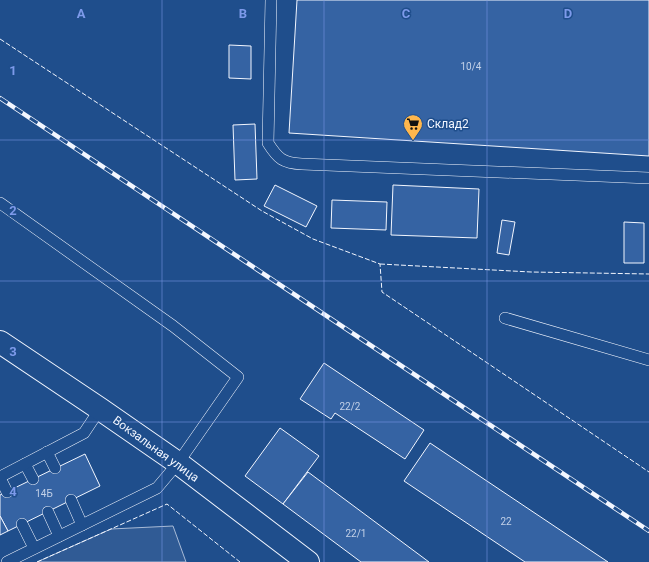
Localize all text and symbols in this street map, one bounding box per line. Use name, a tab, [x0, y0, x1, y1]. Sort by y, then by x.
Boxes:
text: A	[77, 6, 86, 21]
text: B	[239, 6, 247, 21]
text: C	[402, 6, 411, 21]
text: D	[564, 6, 572, 21]
house number: 10/4	[461, 61, 482, 72]
text: 1	[9, 63, 17, 78]
supermarket icon: Склад2	[402, 113, 424, 141]
place label: Склад2	[427, 117, 469, 131]
text: 2	[9, 203, 17, 218]
text: 3	[9, 344, 17, 359]
house number: 22/2	[340, 401, 361, 412]
street label: Вокзальная улица	[110, 413, 202, 485]
text: 4	[9, 484, 17, 499]
house number: 14Б	[35, 488, 53, 499]
house number: 22	[500, 516, 512, 527]
house number: 22/1	[346, 528, 367, 539]

